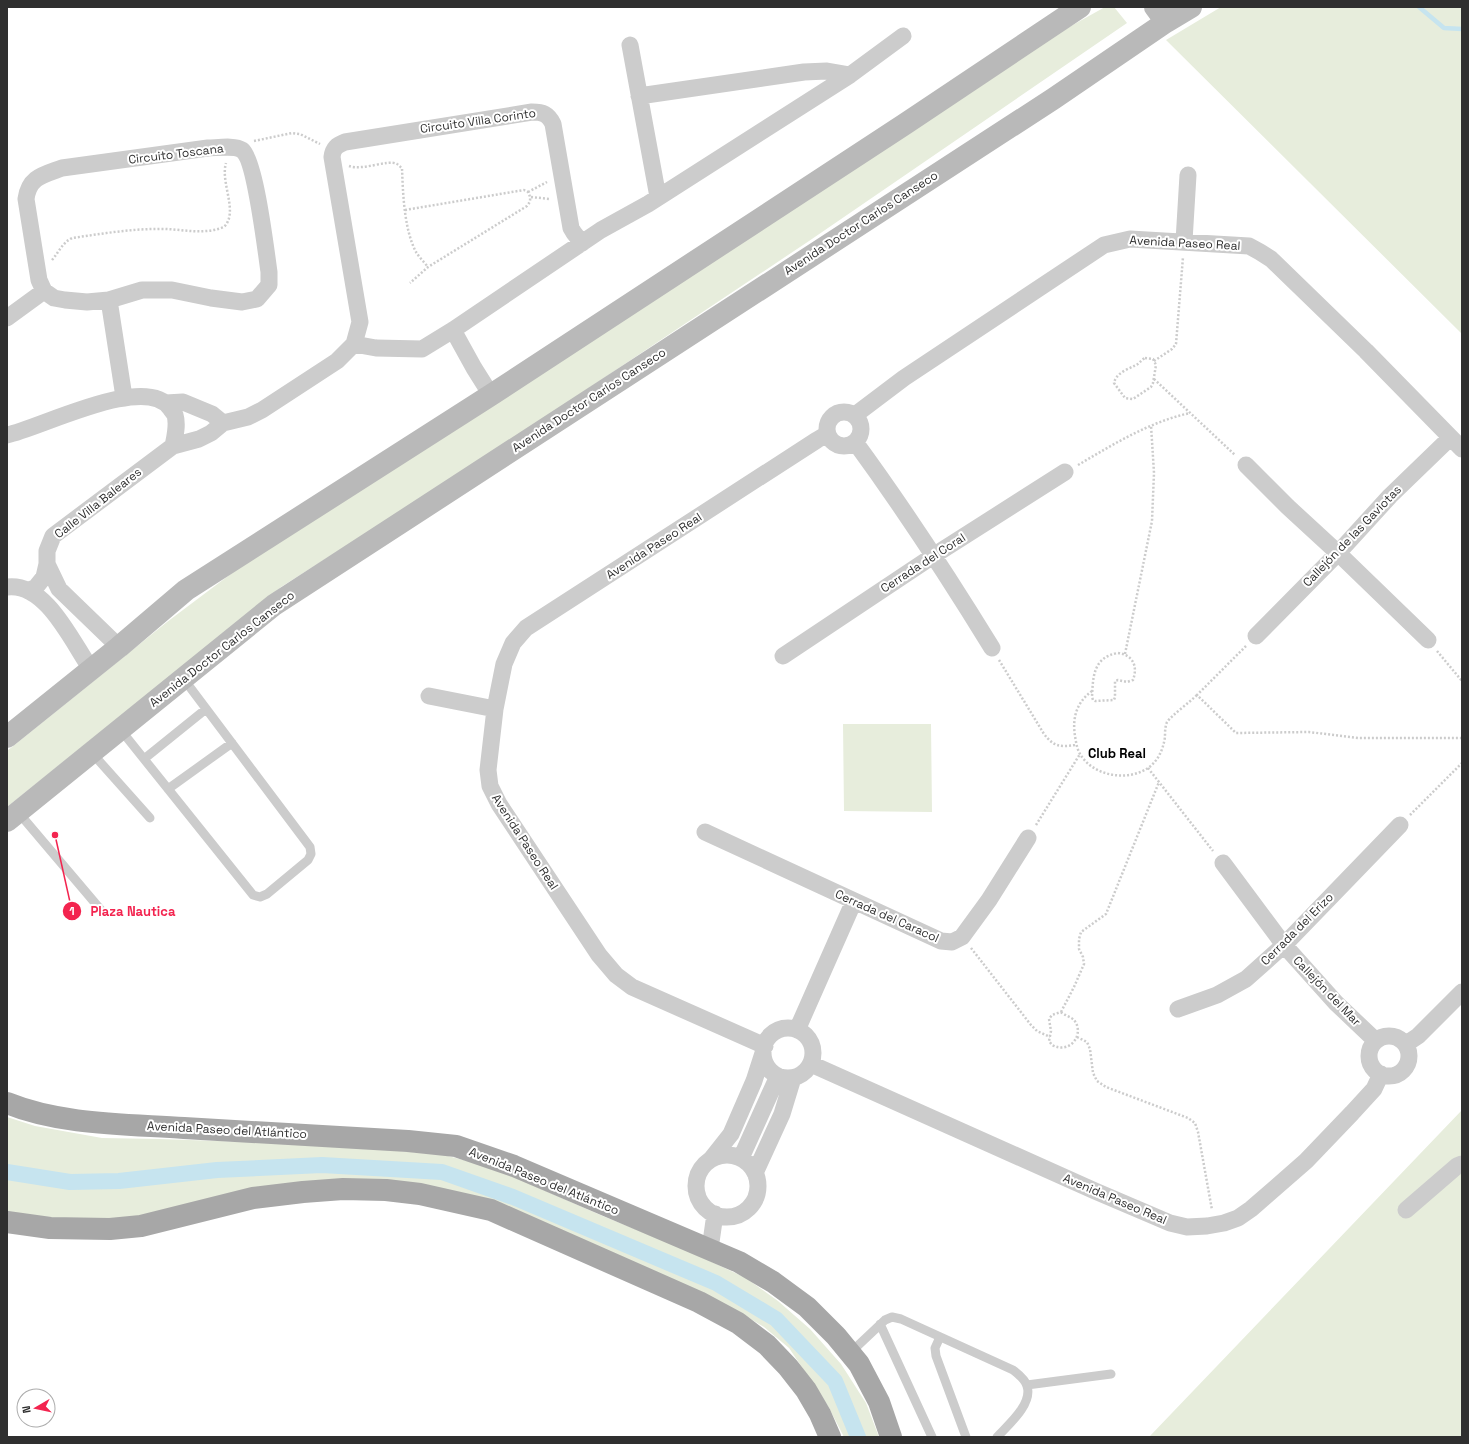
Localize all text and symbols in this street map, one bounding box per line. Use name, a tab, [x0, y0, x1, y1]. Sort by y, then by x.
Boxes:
street label: Circuito Villa Corinto	[419, 105, 537, 137]
street label: Circuito Toscana	[127, 140, 225, 168]
street label: Avenida Doctor Carlos Canseco	[781, 167, 941, 279]
street label: Avenida Paseo Real	[1129, 232, 1241, 254]
street label: Avenida Doctor Carlos Canseco	[509, 344, 669, 456]
street label: Calle Villa Baleares	[51, 464, 145, 542]
street label: Callejón de las Gaviotas	[1299, 482, 1405, 590]
street label: Avenida Paseo Real	[603, 509, 705, 583]
street label: Cerrada del Coral	[877, 530, 969, 596]
street label: Avenida Doctor Carlos Canseco	[146, 587, 298, 711]
district label: Club Real	[1088, 745, 1146, 762]
street label: Avenida Paseo Real	[488, 791, 562, 893]
street label: Cerrada del Caracol	[833, 886, 941, 946]
street label: Cerrada del Erizo	[1257, 889, 1337, 969]
callout: Plaza Nautica	[62, 899, 183, 924]
text: 1	[69, 903, 75, 919]
text: Plaza Nautica	[91, 903, 176, 920]
street label: Callejón del Mar	[1290, 953, 1365, 1030]
street label: Avenida Paseo del Atlántico	[147, 1118, 307, 1142]
street label: Avenida Paseo del Atlántico	[467, 1144, 621, 1218]
street label: Avenida Paseo Real	[1061, 1170, 1169, 1228]
north arrow	[16, 1388, 56, 1428]
text: N	[19, 1405, 34, 1414]

